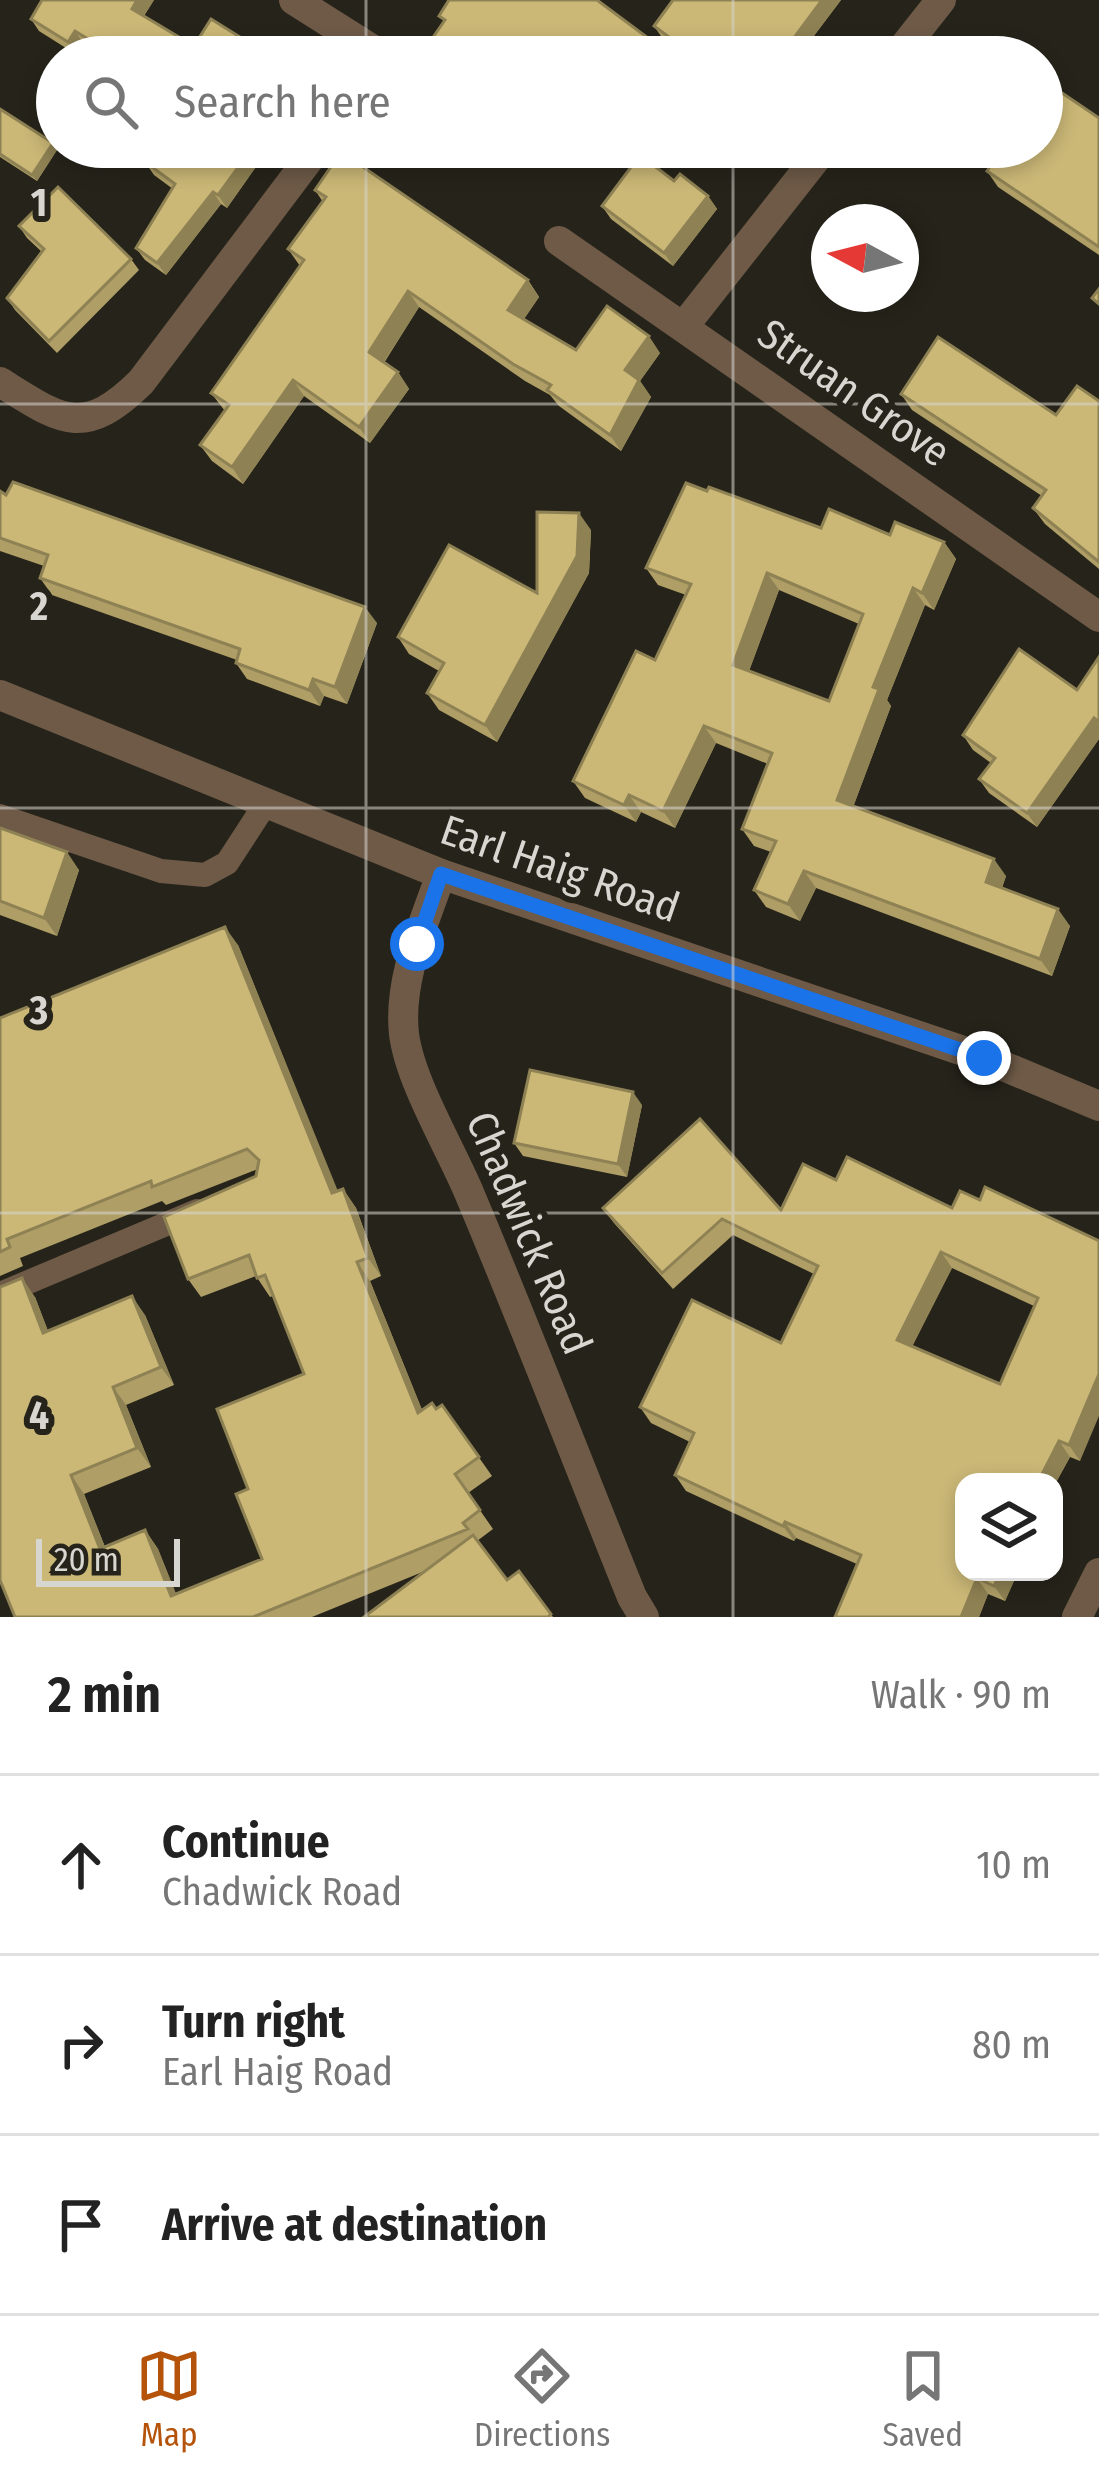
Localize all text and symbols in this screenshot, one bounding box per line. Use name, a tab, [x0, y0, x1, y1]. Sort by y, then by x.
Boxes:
search box	[36, 36, 1063, 168]
icon: search	[78, 69, 144, 135]
text: Search here	[174, 75, 391, 129]
text: 1	[31, 180, 47, 226]
north arrow	[811, 204, 919, 312]
street label: Struan Grove	[749, 309, 959, 477]
text: 2	[29, 584, 48, 630]
street label: Earl Haig Road	[434, 805, 686, 933]
route start	[390, 917, 444, 971]
text: 3	[29, 988, 48, 1034]
route end	[957, 1031, 1011, 1085]
street label: Chadwick Road	[455, 1104, 603, 1362]
text: 4	[29, 1393, 49, 1439]
map controls	[955, 1473, 1063, 1581]
button: layers	[955, 1473, 1063, 1581]
scale bar	[36, 1533, 180, 1586]
text: 20 m	[54, 1540, 119, 1580]
text: 2 min	[48, 1664, 161, 1726]
text: Walk · 90 m	[871, 1672, 1051, 1718]
text: Continue	[162, 1815, 330, 1869]
icon: ahead	[48, 1832, 114, 1898]
text: 10 m	[976, 1842, 1051, 1888]
text: Chadwick Road	[162, 1869, 402, 1915]
text: Turn right	[162, 1995, 345, 2049]
icon: right	[48, 2012, 114, 2078]
text: 80 m	[972, 2022, 1051, 2068]
text: Earl Haig Road	[162, 2049, 393, 2095]
icon: arrive	[48, 2192, 114, 2258]
text: Arrive at destination	[162, 2198, 547, 2252]
tab: Map	[136, 2343, 202, 2455]
tab: Directions	[474, 2343, 610, 2455]
tab: Saved	[882, 2343, 963, 2455]

